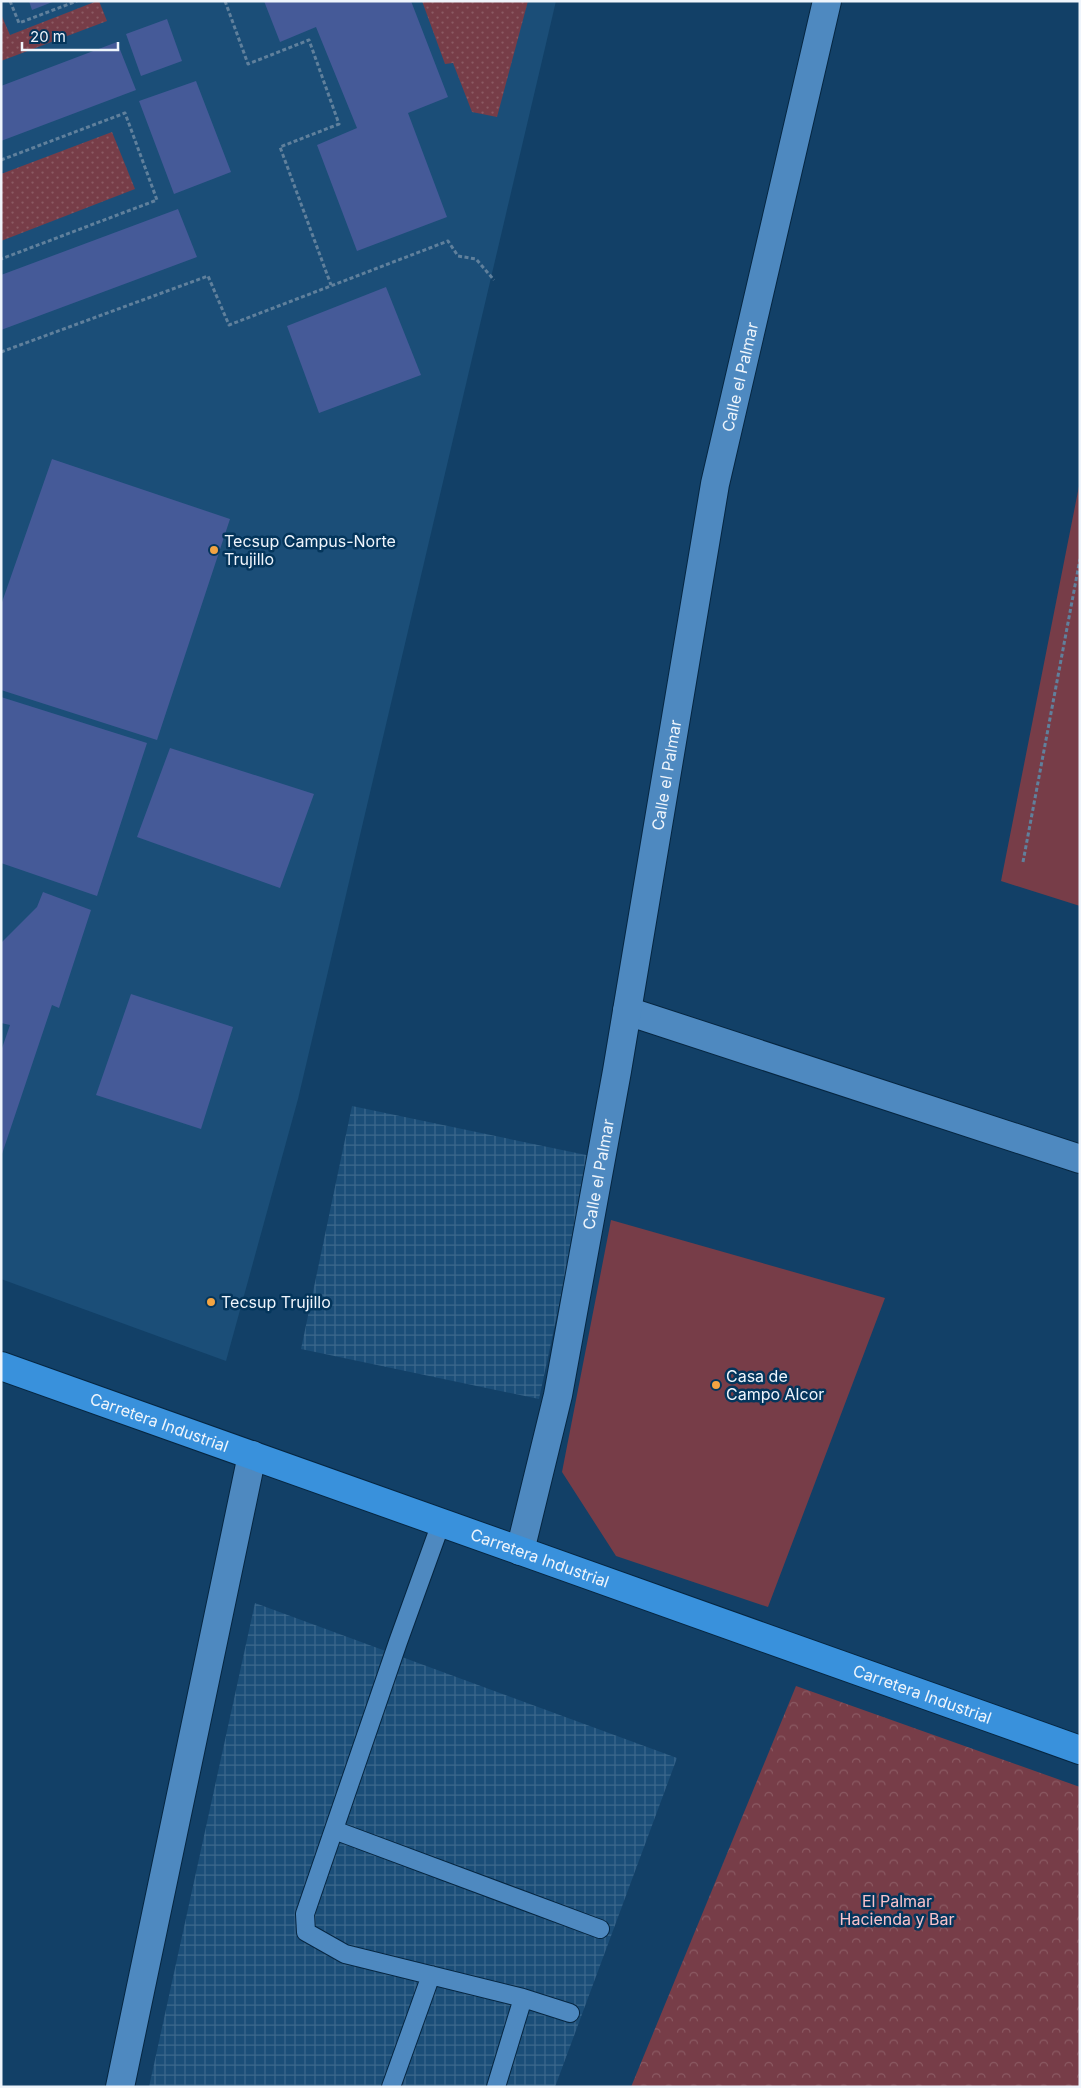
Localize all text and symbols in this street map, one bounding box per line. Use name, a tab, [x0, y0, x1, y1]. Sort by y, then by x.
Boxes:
scale bar	[22, 20, 119, 52]
text: 20 m	[30, 27, 66, 46]
street label: Calle el Palmar	[717, 320, 762, 434]
place label: Tecsup Campus-Norte Trujillo	[224, 531, 396, 569]
marker: Tecsup Campus-Norte Trujillo	[208, 544, 220, 556]
street label: Calle el Palmar	[647, 718, 686, 832]
street label: Calle el Palmar	[578, 1117, 618, 1231]
place label: Tecsup Trujillo	[221, 1292, 331, 1312]
marker: Tecsup Trujillo	[205, 1296, 217, 1308]
place label: Casa de Campo Alcor	[726, 1366, 824, 1404]
marker: Casa de Campo Alcor	[710, 1379, 722, 1391]
street label: Carretera Industrial	[87, 1388, 231, 1456]
street label: Carretera Industrial	[468, 1524, 612, 1592]
street label: Carretera Industrial	[850, 1660, 994, 1728]
park label: El Palmar Hacienda y Bar	[840, 1891, 954, 1929]

